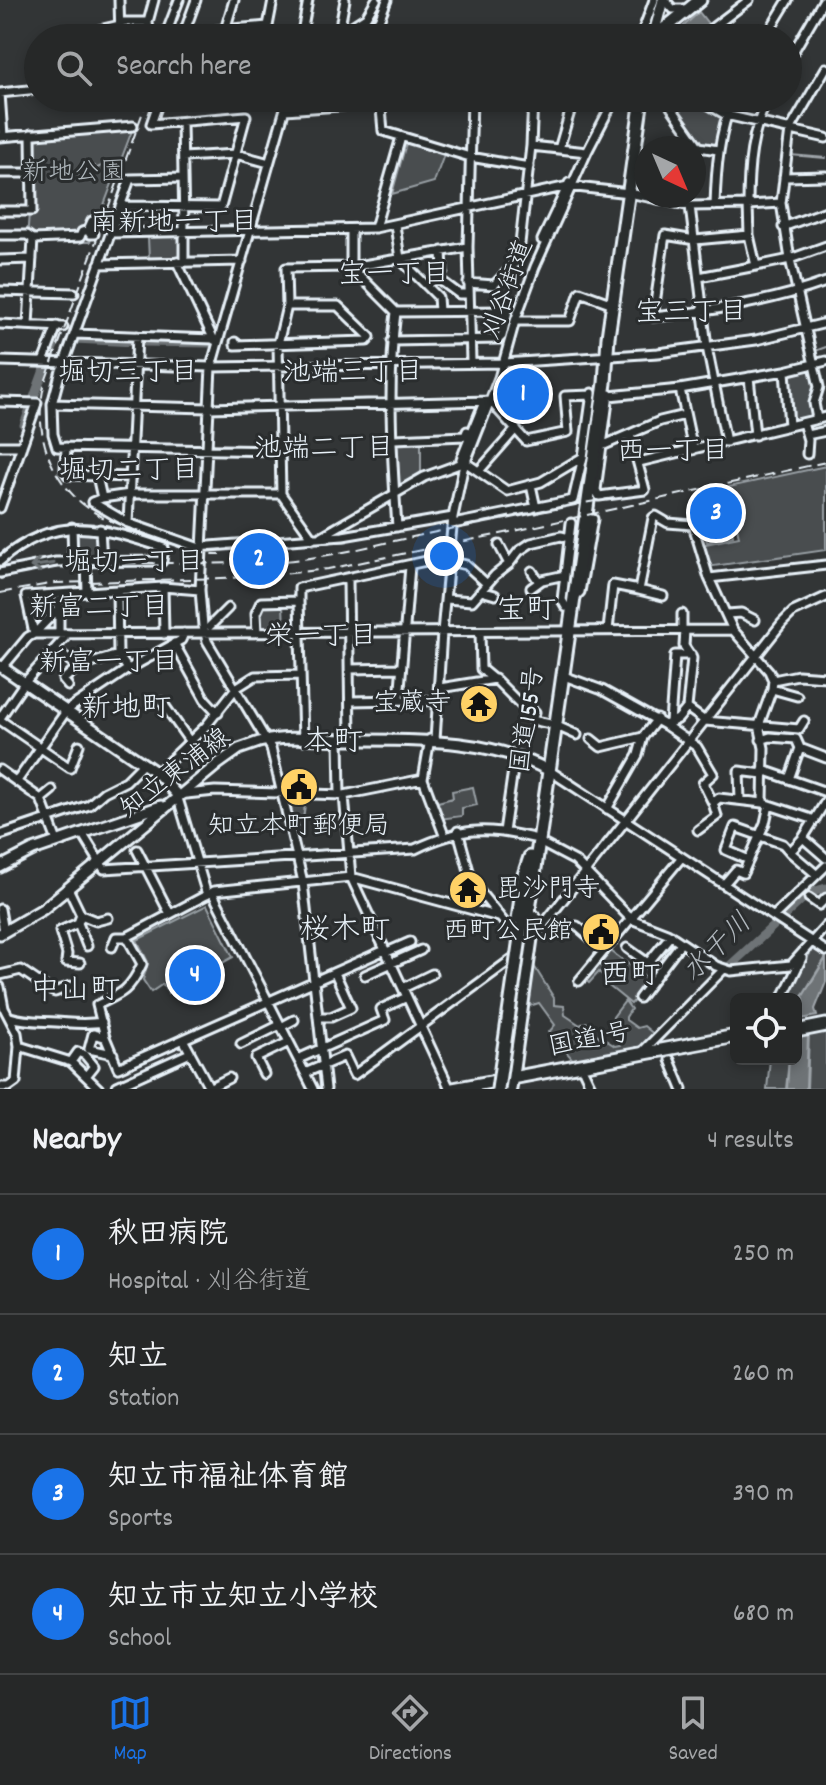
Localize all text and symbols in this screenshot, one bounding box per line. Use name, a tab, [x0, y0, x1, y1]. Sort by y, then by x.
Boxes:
search box	[24, 24, 802, 112]
icon: search	[52, 46, 96, 90]
text: Search here	[116, 47, 252, 90]
north arrow	[634, 136, 706, 208]
park label: 新地公園	[22, 155, 126, 192]
district label: 南新地一丁目	[90, 205, 258, 245]
street label: 刈谷街道	[474, 235, 544, 345]
district label: 宝一丁目	[338, 257, 450, 297]
district label: 宝三丁目	[635, 295, 747, 335]
district label: 堀切三丁目	[58, 355, 198, 395]
district label: 池端三丁目	[283, 355, 423, 395]
pin: 1	[497, 364, 549, 424]
district label: 池端二丁目	[254, 431, 394, 471]
district label: 西一丁目	[617, 434, 729, 474]
district label: 堀切二丁目	[59, 453, 199, 493]
pin: 3	[690, 483, 742, 543]
pin: 2	[233, 529, 285, 589]
your location	[424, 536, 464, 576]
district label: 堀切一丁目	[64, 545, 204, 585]
one-way arrow	[29, 558, 55, 573]
district label: 新富二丁目	[29, 590, 169, 630]
district label: 宝町	[496, 591, 556, 634]
district label: 栄一丁目	[265, 619, 377, 659]
district label: 新富一丁目	[39, 645, 179, 685]
street label: 国道155号	[503, 664, 555, 776]
temple icon: 宝蔵寺	[458, 683, 500, 725]
place label: 宝蔵寺	[373, 686, 451, 723]
district label: 新地町	[81, 689, 171, 732]
street label: 知立東浦線	[113, 720, 239, 828]
district label: 本町	[303, 723, 363, 766]
public building icon: 知立本町郵便局	[278, 766, 320, 808]
place label: 知立本町郵便局	[208, 809, 390, 846]
temple icon: 毘沙門寺	[447, 869, 489, 911]
place label: 毘沙門寺	[496, 872, 600, 909]
water label: 水干川	[675, 905, 763, 993]
district label: 桜木町	[300, 911, 390, 954]
public building icon: 西町公民館	[580, 911, 622, 953]
place label: 西町公民館	[443, 914, 573, 951]
pin: 4	[169, 945, 221, 1005]
district label: 西町	[600, 956, 660, 999]
district label: 中山町	[30, 971, 120, 1014]
map controls	[730, 993, 802, 1065]
button: locate	[730, 993, 802, 1065]
street label: 国道1号	[545, 1015, 635, 1067]
text: Nearby	[32, 1117, 121, 1166]
text: 4 results	[707, 1123, 794, 1160]
text: 秋田病院	[108, 1215, 228, 1258]
text: 1	[55, 1236, 61, 1273]
text: 250 m	[733, 1236, 794, 1273]
text: Hospital · 刈谷街道	[108, 1264, 310, 1301]
text: 知立	[108, 1338, 168, 1381]
text: 2	[52, 1356, 64, 1393]
text: 260 m	[732, 1356, 794, 1393]
text: Station	[108, 1381, 179, 1418]
text: 知立市福祉体育館	[108, 1458, 348, 1501]
text: 3	[52, 1476, 64, 1513]
text: 390 m	[733, 1476, 794, 1513]
text: Sports	[108, 1501, 173, 1538]
text: 知立市立知立小学校	[108, 1578, 378, 1621]
text: 4	[53, 1596, 63, 1633]
text: 680 m	[733, 1596, 794, 1633]
text: School	[108, 1621, 171, 1658]
tab: Map	[108, 1691, 152, 1770]
tab: Directions	[369, 1691, 452, 1770]
tab: Saved	[669, 1691, 718, 1770]

